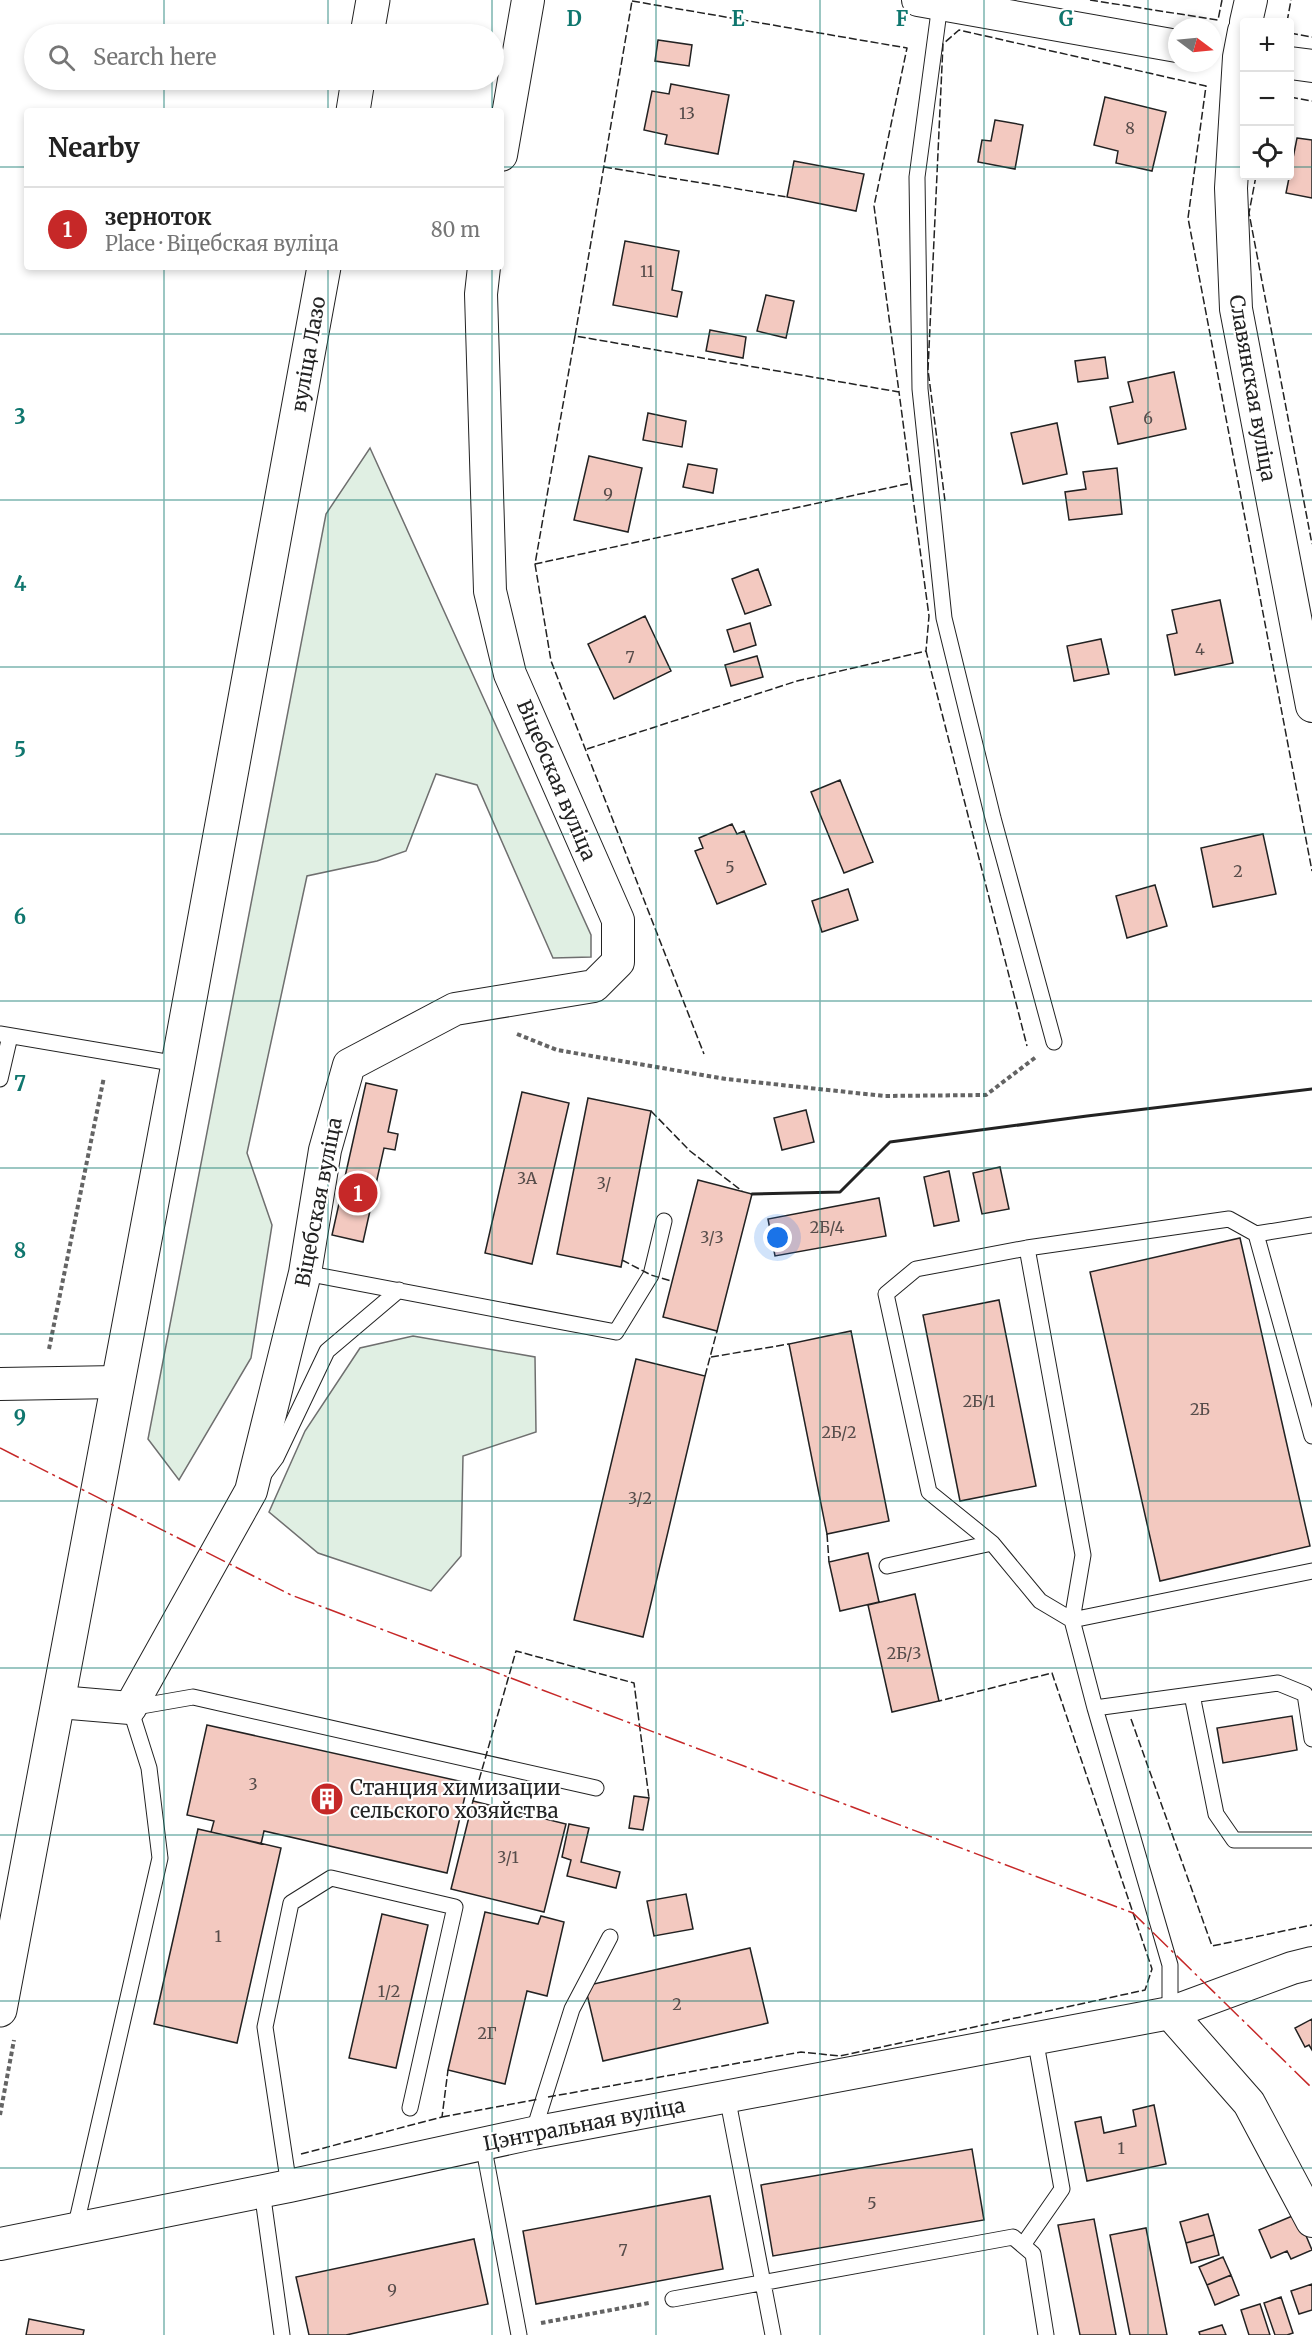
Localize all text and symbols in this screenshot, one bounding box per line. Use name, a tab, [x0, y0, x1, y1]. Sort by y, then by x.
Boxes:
text: D	[566, 6, 582, 31]
text: E	[731, 6, 745, 31]
text: F	[896, 6, 909, 31]
text: G	[1059, 6, 1074, 31]
north arrow	[1168, 18, 1222, 72]
map controls	[1240, 18, 1294, 180]
button: +	[1240, 18, 1294, 72]
search box	[24, 24, 504, 90]
icon: search	[45, 41, 78, 74]
text: Search here	[93, 43, 216, 71]
button: −	[1240, 72, 1294, 126]
house number: 13	[679, 103, 695, 123]
house number: 8	[1125, 118, 1135, 138]
button: locate	[1240, 126, 1294, 180]
text: Nearby	[48, 131, 140, 164]
text: зерноток	[105, 203, 212, 231]
text: 1	[63, 217, 72, 242]
text: 80 m	[431, 217, 480, 242]
text: Place · Віцебская вуліца	[105, 231, 339, 256]
house number: 11	[640, 261, 654, 281]
street label: Славянская вуліца	[1224, 293, 1282, 483]
street label: вуліца Лазо	[286, 294, 331, 414]
text: 3	[14, 404, 26, 429]
house number: 6	[1143, 408, 1153, 428]
house number: 9	[603, 484, 613, 504]
text: 4	[14, 571, 27, 596]
house number: 4	[1195, 639, 1205, 659]
house number: 7	[625, 647, 635, 667]
street label: Віцебская вуліца	[512, 696, 602, 864]
text: 5	[14, 737, 26, 762]
house number: 5	[725, 857, 735, 877]
house number: 2	[1233, 861, 1243, 881]
text: 6	[14, 904, 26, 929]
text: 7	[14, 1071, 26, 1096]
street label: Віцебская вуліца	[289, 1115, 347, 1289]
house number: 3А	[517, 1168, 538, 1188]
pin: 1	[338, 1170, 378, 1216]
house number: 3/	[597, 1173, 611, 1193]
house number: 2Б/4	[810, 1217, 844, 1237]
your location	[763, 1223, 792, 1252]
house number: 3/3	[700, 1227, 724, 1247]
text: 8	[14, 1238, 26, 1263]
house number: 2Б/1	[963, 1391, 995, 1411]
house number: 2Б	[1190, 1399, 1210, 1419]
text: 9	[14, 1405, 26, 1430]
house number: 2Б/2	[821, 1422, 857, 1442]
house number: 3/2	[628, 1488, 652, 1508]
house number: 2Б/3	[887, 1643, 921, 1663]
house number: 3	[248, 1774, 258, 1794]
place label: Станция химизации сельского хозяйства	[350, 1775, 561, 1823]
building icon: Станция химизации сельского хозяйства	[309, 1781, 345, 1817]
house number: 3/1	[497, 1847, 519, 1867]
house number: 1	[214, 1926, 222, 1946]
house number: 1/2	[378, 1981, 400, 2001]
house number: 2	[672, 1994, 682, 2014]
house number: 2Г	[477, 2023, 497, 2043]
street label: Цэнтральная вуліца	[481, 2092, 687, 2156]
house number: 1	[1117, 2138, 1125, 2158]
house number: 5	[867, 2193, 877, 2213]
house number: 7	[618, 2240, 628, 2260]
house number: 9	[387, 2280, 397, 2300]

